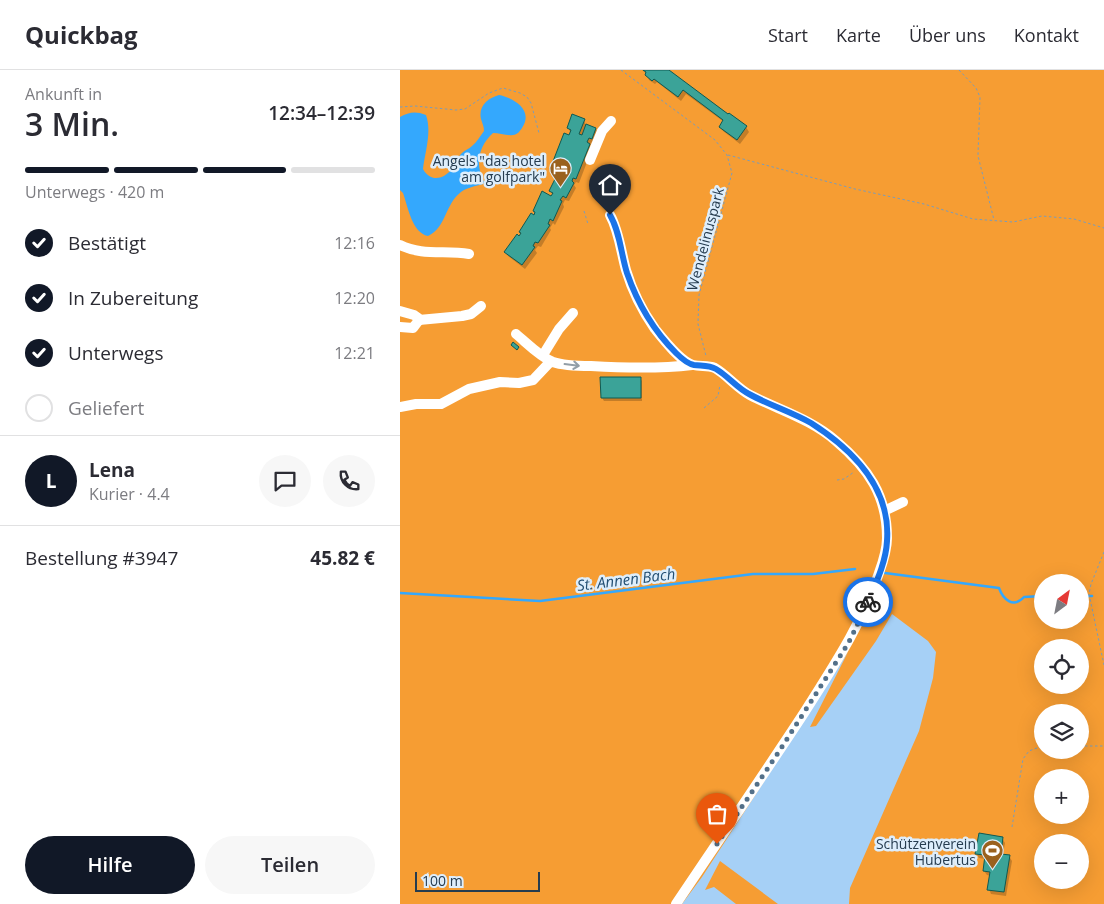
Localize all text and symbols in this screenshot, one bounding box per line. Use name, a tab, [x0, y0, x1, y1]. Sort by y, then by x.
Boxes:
text: Quickbag	[25, 18, 138, 51]
text: Start	[768, 23, 808, 47]
text: Karte	[836, 23, 881, 47]
text: Über uns	[909, 23, 986, 47]
text: Kontakt	[1014, 23, 1079, 47]
text: Ankunft in	[25, 83, 102, 105]
text: 12:34–12:39	[268, 100, 375, 126]
text: 3 Min.	[25, 102, 119, 145]
place label: Angels "das hotel am golfpark"	[433, 151, 545, 186]
hotel icon: Angels "das hotel am golfpark"	[549, 156, 573, 187]
pin	[589, 164, 631, 215]
icon: home	[596, 171, 624, 199]
text: Unterwegs · 420 m	[25, 181, 164, 203]
street label: Wendelinuspark	[682, 185, 728, 293]
icon: check	[25, 229, 53, 257]
text: Bestätigt	[68, 230, 146, 256]
text: 12:16	[334, 232, 375, 254]
icon: check	[25, 284, 53, 312]
text: In Zubereitung	[68, 285, 198, 311]
text: 12:20	[334, 287, 375, 309]
icon: check	[25, 339, 53, 367]
text: Unterwegs	[68, 340, 163, 366]
text: 12:21	[334, 342, 375, 364]
one-way arrow	[564, 360, 580, 370]
text: Geliefert	[68, 395, 144, 421]
button: chat	[259, 455, 311, 507]
button: phone	[323, 455, 375, 507]
text: Lena	[89, 457, 135, 483]
text: L	[46, 468, 56, 494]
text: Kurier · 4.4	[89, 483, 170, 505]
text: Bestellung #3947	[25, 545, 178, 571]
text: 45.82 €	[310, 545, 375, 571]
water label: St. Annen Bach	[576, 563, 676, 595]
north arrow	[1034, 574, 1089, 629]
map controls	[1034, 574, 1089, 889]
courier	[843, 577, 893, 627]
icon: bike	[854, 588, 882, 616]
button: locate	[1034, 639, 1089, 694]
button: layers	[1034, 704, 1089, 759]
button: +	[1034, 769, 1089, 824]
pin	[696, 793, 738, 844]
icon: bag	[703, 800, 731, 828]
place label: Schützenverein Hubertus	[876, 834, 976, 869]
button: −	[1034, 834, 1089, 889]
button: Hilfe	[25, 836, 195, 894]
button: Teilen	[205, 836, 375, 894]
sports icon: Schützenverein Hubertus	[980, 839, 1004, 870]
scale bar	[415, 869, 540, 892]
text: 100 m	[422, 871, 463, 890]

